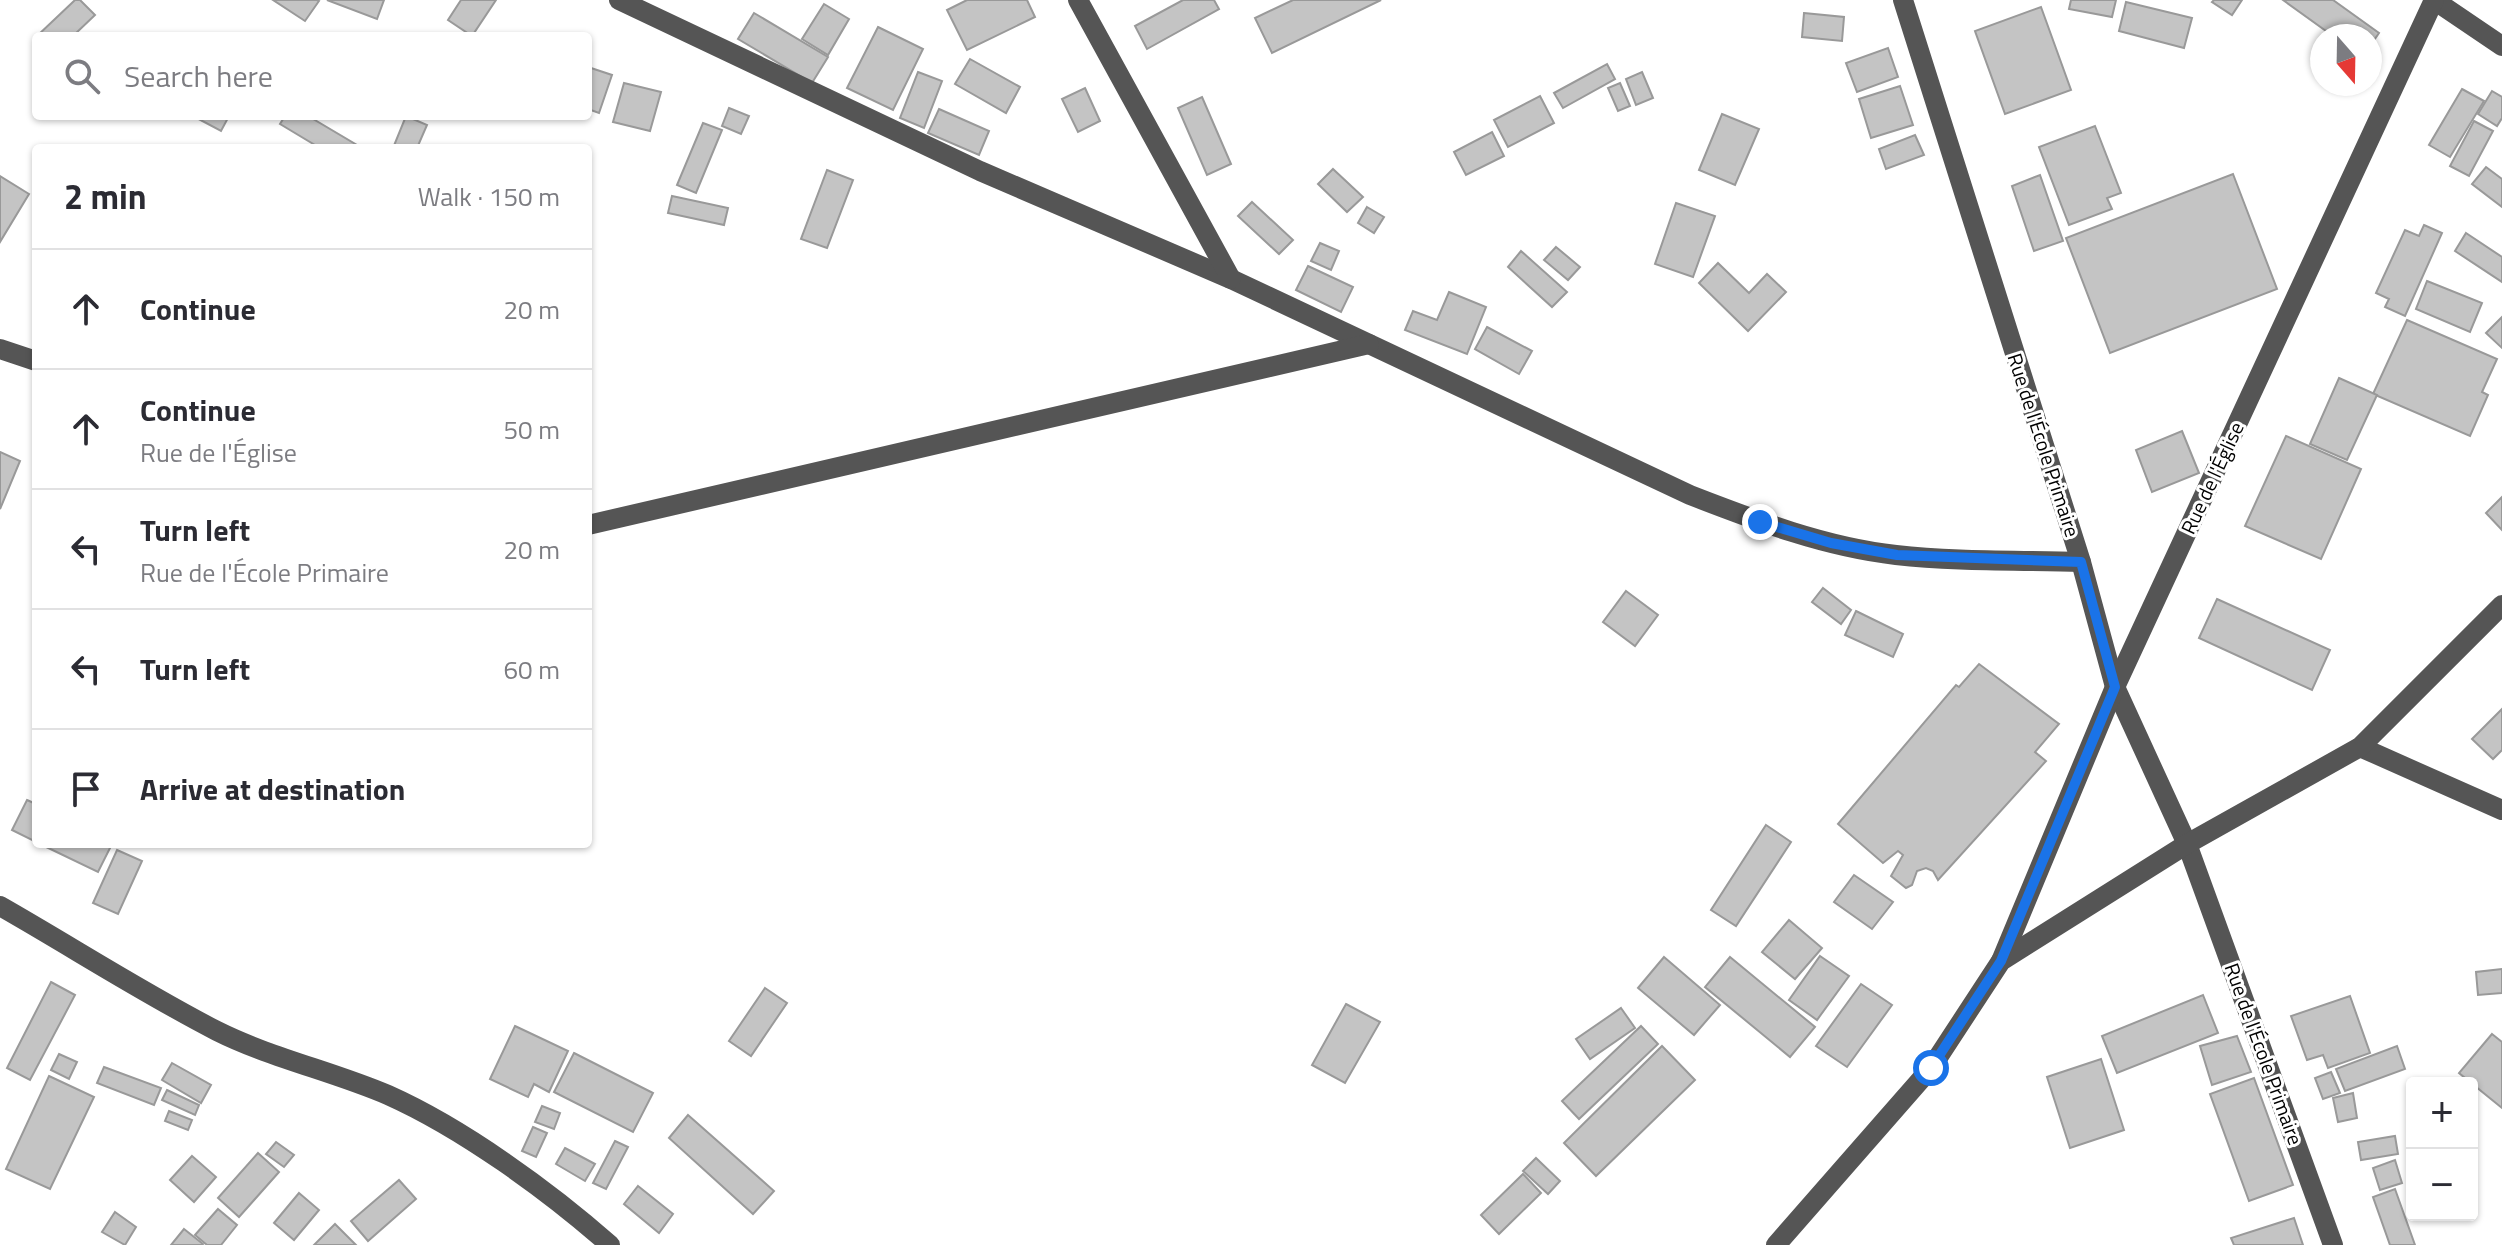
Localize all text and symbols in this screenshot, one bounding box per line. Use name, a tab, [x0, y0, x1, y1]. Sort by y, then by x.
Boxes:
north arrow	[2310, 24, 2382, 96]
search box	[32, 32, 592, 120]
text: Search here	[124, 53, 273, 99]
icon: search	[60, 54, 104, 98]
text: 2 min	[64, 170, 147, 222]
text: Walk · 150 m	[418, 177, 560, 216]
text: Continue	[140, 286, 256, 332]
icon: ahead	[64, 287, 108, 331]
text: 20 m	[503, 290, 560, 329]
street label: Rue de l'École Primaire	[2000, 349, 2088, 541]
text: Continue	[140, 387, 256, 433]
icon: ahead	[64, 407, 108, 451]
text: 50 m	[503, 410, 560, 449]
street label: Rue de l'Église	[2172, 417, 2252, 539]
text: Rue de l'Église	[140, 433, 297, 472]
route end	[1742, 504, 1778, 540]
text: Turn left	[140, 507, 250, 553]
icon: left	[64, 527, 108, 571]
text: 20 m	[503, 530, 560, 569]
text: Rue de l'École Primaire	[140, 553, 389, 592]
text: Turn left	[140, 646, 250, 692]
icon: left	[64, 647, 108, 691]
text: 60 m	[503, 650, 560, 689]
text: Arrive at destination	[140, 766, 405, 812]
icon: arrive	[64, 767, 108, 811]
street label: Rue de l'École Primaire	[2217, 959, 2311, 1149]
route start	[1913, 1050, 1949, 1086]
map controls	[2406, 1077, 2478, 1221]
button: +	[2406, 1077, 2478, 1149]
button: −	[2406, 1149, 2478, 1221]

